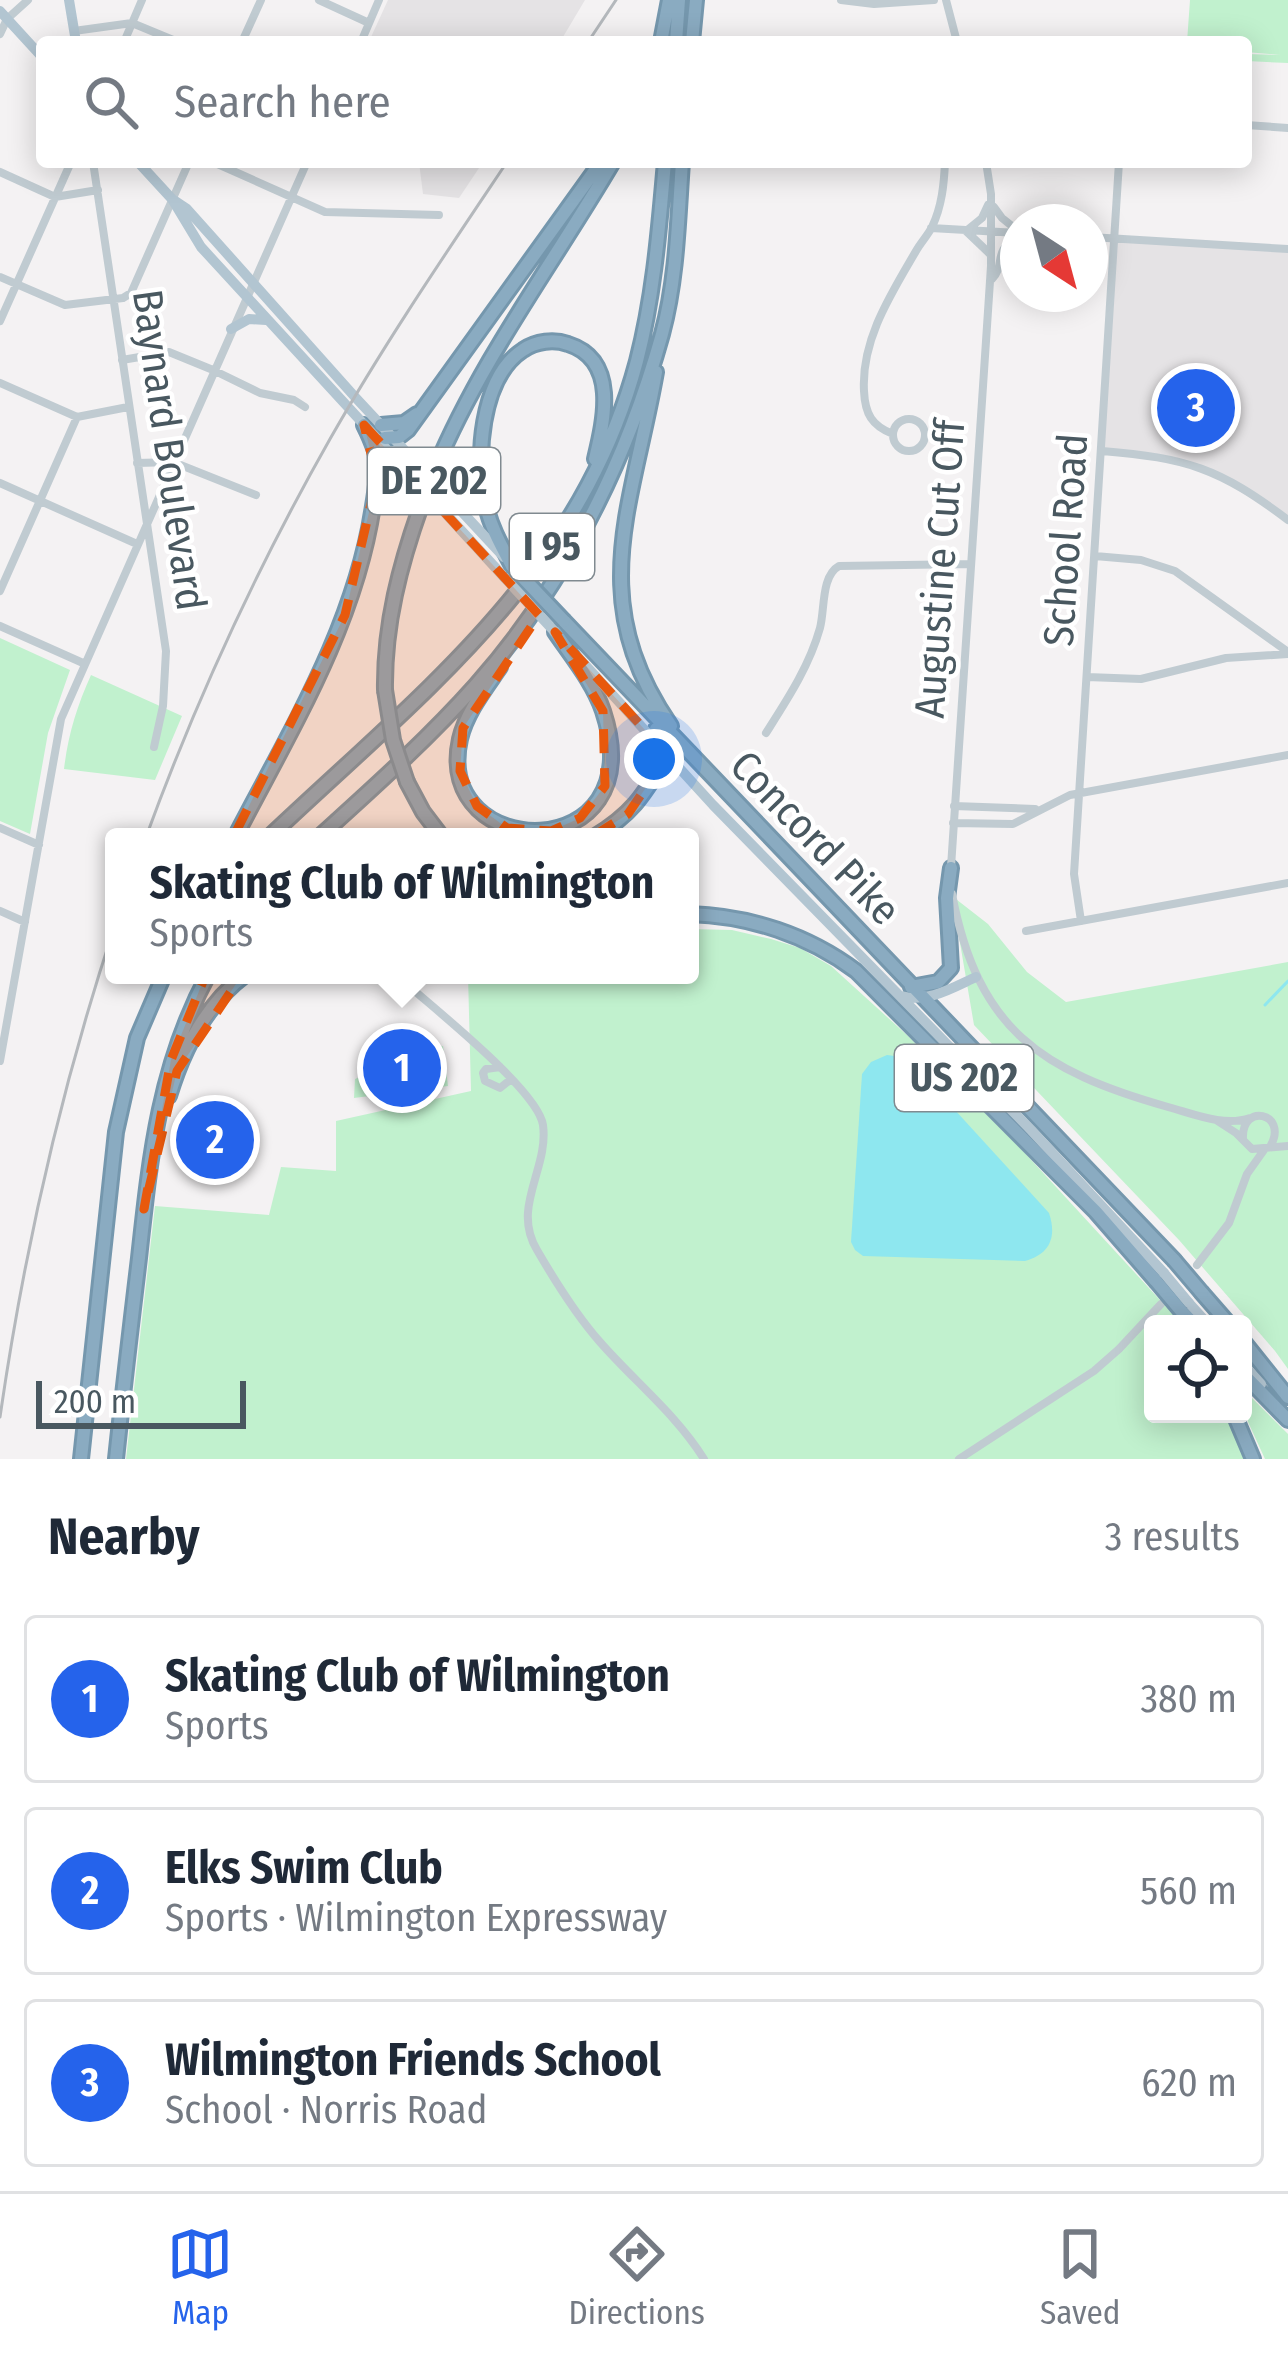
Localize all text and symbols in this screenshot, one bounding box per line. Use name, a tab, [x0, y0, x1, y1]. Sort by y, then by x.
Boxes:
search box	[36, 36, 1252, 168]
icon: search	[78, 69, 144, 135]
text: Search here	[174, 75, 391, 129]
north arrow	[1000, 204, 1108, 312]
street label: Baynard Boulevard	[122, 286, 216, 614]
pin: 3	[1157, 363, 1235, 453]
street label: Augustine Cut Off	[905, 415, 976, 720]
street label: School Road	[1034, 432, 1098, 648]
road number: DE 202	[368, 448, 500, 514]
road number: I 95	[510, 514, 594, 580]
your location	[624, 729, 684, 789]
street label: Concord Pike	[720, 741, 910, 935]
popup	[105, 828, 699, 984]
text: Skating Club of Wilmington	[150, 856, 654, 910]
text: Sports	[150, 910, 253, 956]
pin: 1	[363, 1023, 441, 1113]
road number: US 202	[895, 1045, 1033, 1111]
pin: 2	[176, 1095, 254, 1185]
map controls	[1144, 1315, 1252, 1423]
button: locate	[1144, 1315, 1252, 1423]
scale bar	[36, 1375, 246, 1428]
text: 200 m	[54, 1382, 136, 1422]
text: Nearby	[48, 1506, 200, 1568]
text: 3 results	[1105, 1514, 1240, 1560]
text: Skating Club of Wilmington	[165, 1649, 670, 1703]
text: 1	[82, 1676, 98, 1722]
text: 380 m	[1140, 1676, 1237, 1722]
text: Sports	[165, 1703, 269, 1749]
text: Elks Swim Club	[165, 1841, 443, 1895]
text: 2	[81, 1868, 99, 1914]
text: 560 m	[1140, 1868, 1237, 1914]
text: Sports · Wilmington Expressway	[165, 1895, 667, 1941]
text: Wilmington Friends School	[165, 2033, 661, 2087]
text: 3	[81, 2060, 99, 2106]
text: 620 m	[1141, 2060, 1237, 2106]
text: School · Norris Road	[165, 2087, 487, 2133]
tab: Map	[167, 2221, 233, 2333]
tab: Directions	[568, 2221, 705, 2333]
tab: Saved	[1040, 2221, 1120, 2333]

